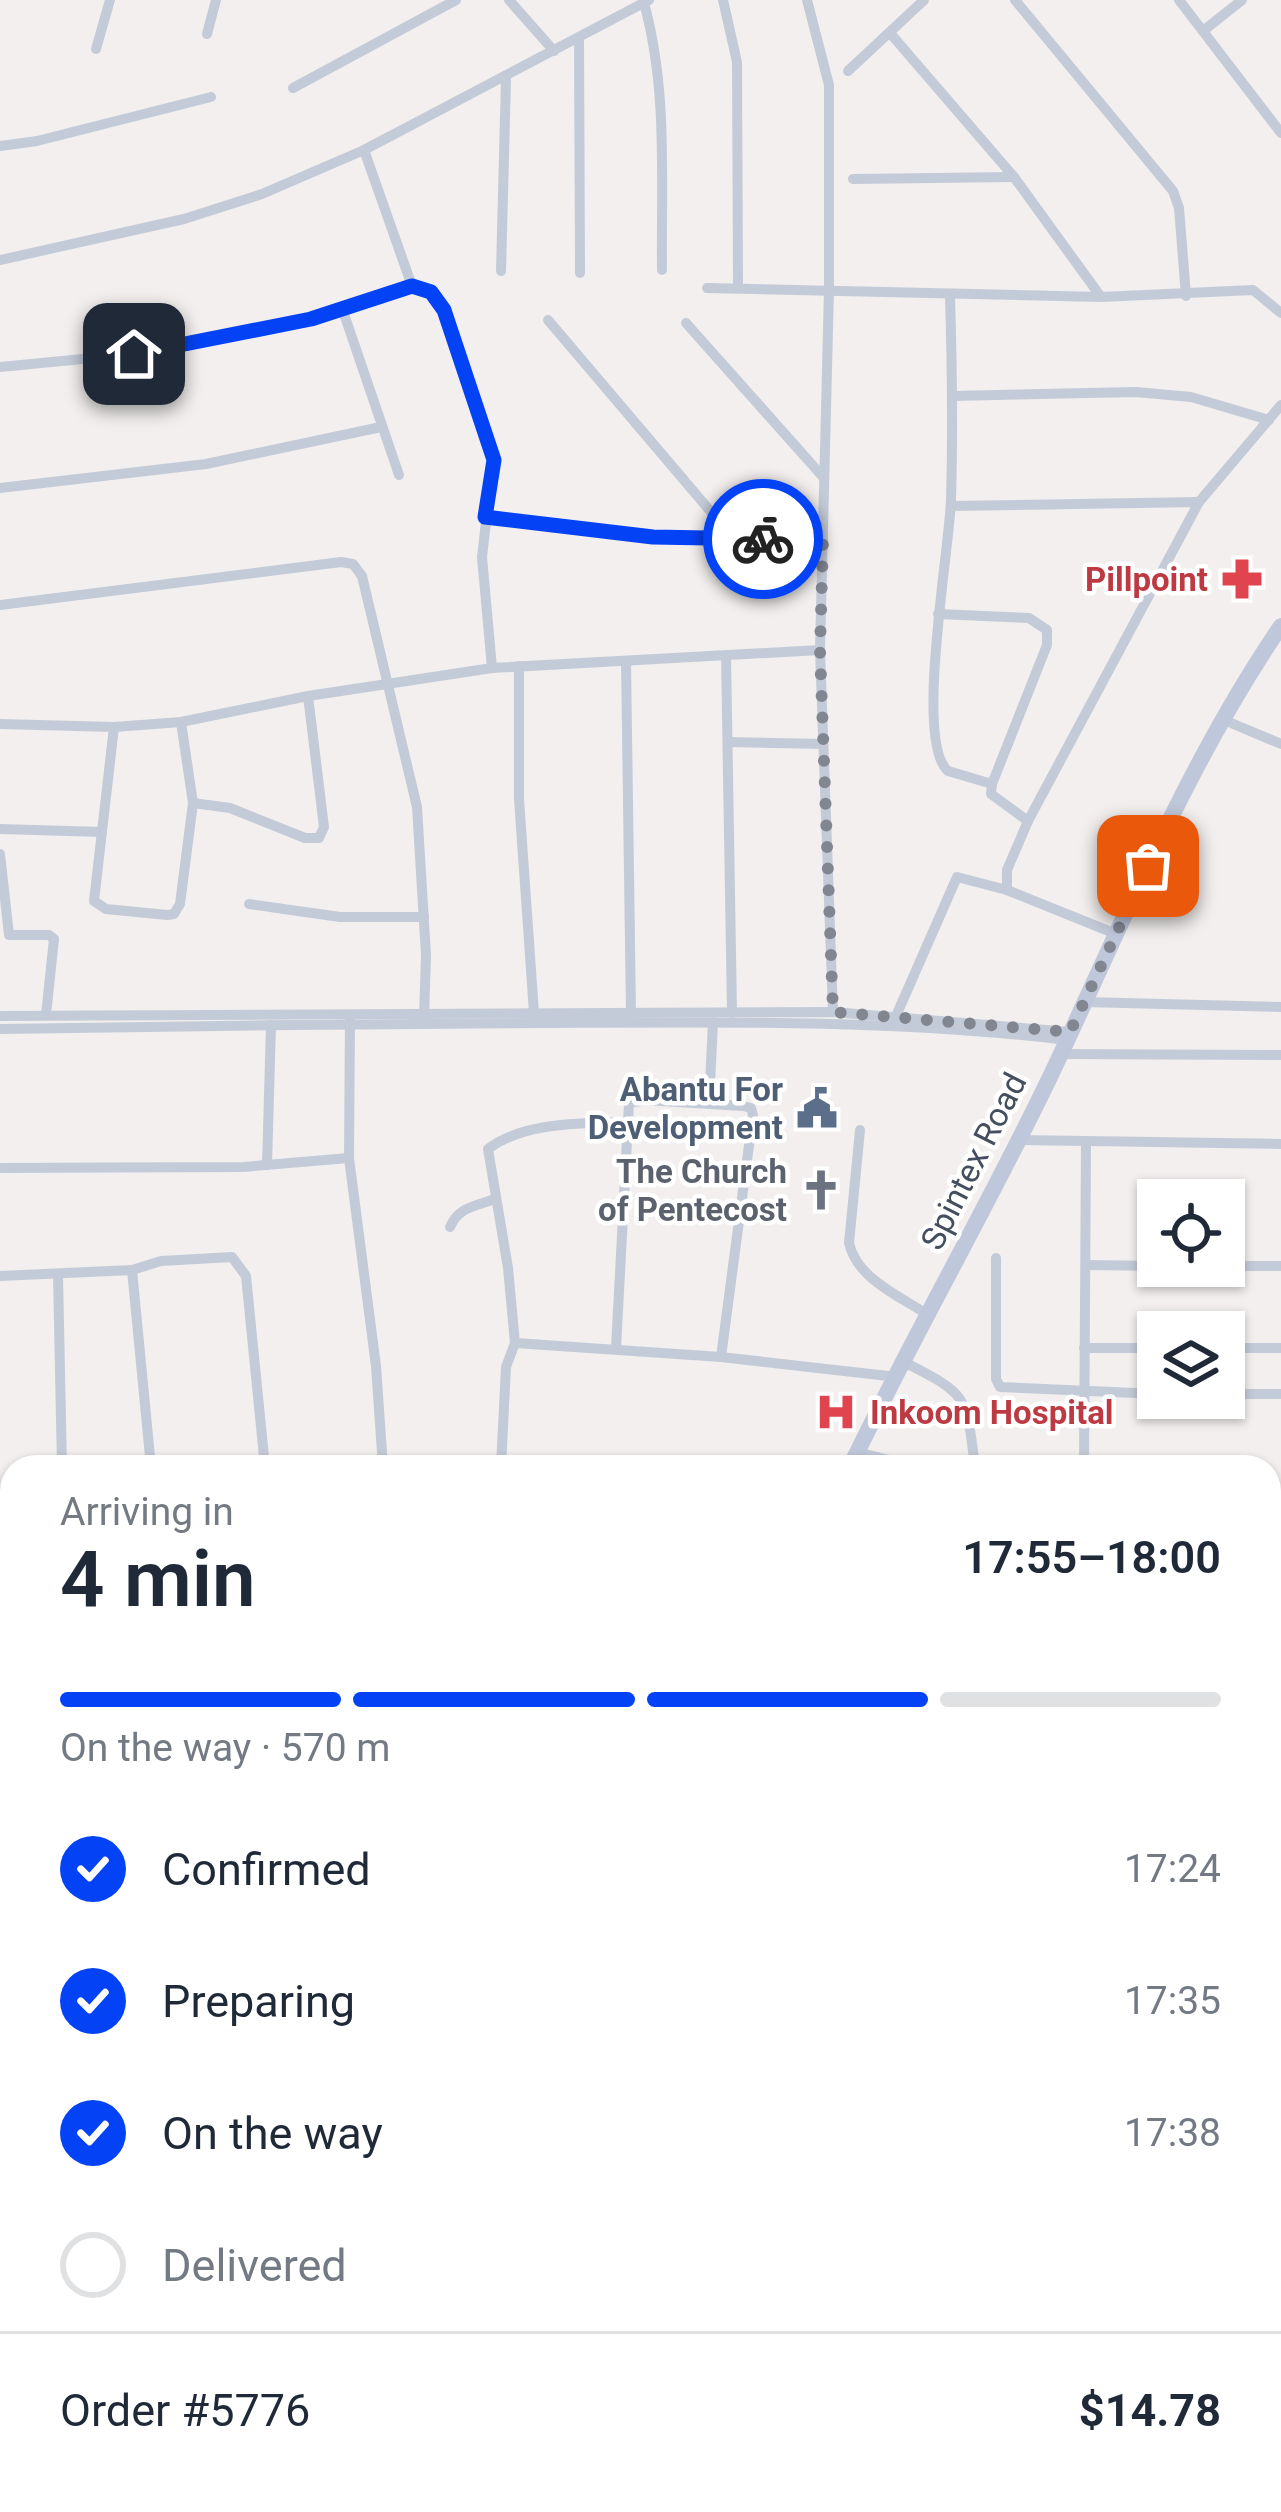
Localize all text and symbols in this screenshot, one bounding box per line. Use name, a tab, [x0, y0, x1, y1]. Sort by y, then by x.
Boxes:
pin	[83, 303, 185, 405]
icon: home	[101, 321, 167, 387]
courier	[703, 479, 823, 599]
icon: bike	[730, 506, 796, 572]
pharmacy icon: Pillpoint	[1219, 556, 1265, 602]
place label: Pillpoint	[1085, 560, 1208, 599]
pin	[1097, 815, 1199, 917]
icon: bag	[1115, 833, 1181, 899]
street label: Spintex Road	[912, 1066, 1035, 1256]
place label: Abantu For Development	[588, 1070, 783, 1147]
public building icon: Abantu For Development	[794, 1085, 840, 1131]
place label: The Church of Pentecost	[598, 1152, 787, 1229]
church icon: The Church of Pentecost	[798, 1167, 844, 1213]
map controls	[1137, 1179, 1245, 1419]
button: locate	[1137, 1179, 1245, 1287]
button: layers	[1137, 1311, 1245, 1419]
hospital icon: Inkoom Hospital	[813, 1389, 859, 1435]
place label: Inkoom Hospital	[870, 1393, 1114, 1432]
text: Arriving in	[60, 1489, 234, 1535]
text: 17:55–18:00	[962, 1531, 1221, 1584]
text: 4 min	[60, 1534, 256, 1625]
text: On the way · 570 m	[60, 1725, 391, 1771]
icon: check	[60, 1836, 126, 1902]
text: Confirmed	[162, 1843, 371, 1896]
text: 17:24	[1124, 1846, 1221, 1892]
icon: check	[60, 1968, 126, 2034]
text: Preparing	[162, 1975, 355, 2028]
text: 17:35	[1124, 1978, 1221, 2024]
icon: check	[60, 2100, 126, 2166]
text: On the way	[162, 2107, 383, 2160]
text: 17:38	[1124, 2110, 1221, 2156]
text: Delivered	[162, 2239, 347, 2292]
text: Order #5776	[60, 2384, 310, 2437]
text: $14.78	[1079, 2384, 1221, 2437]

